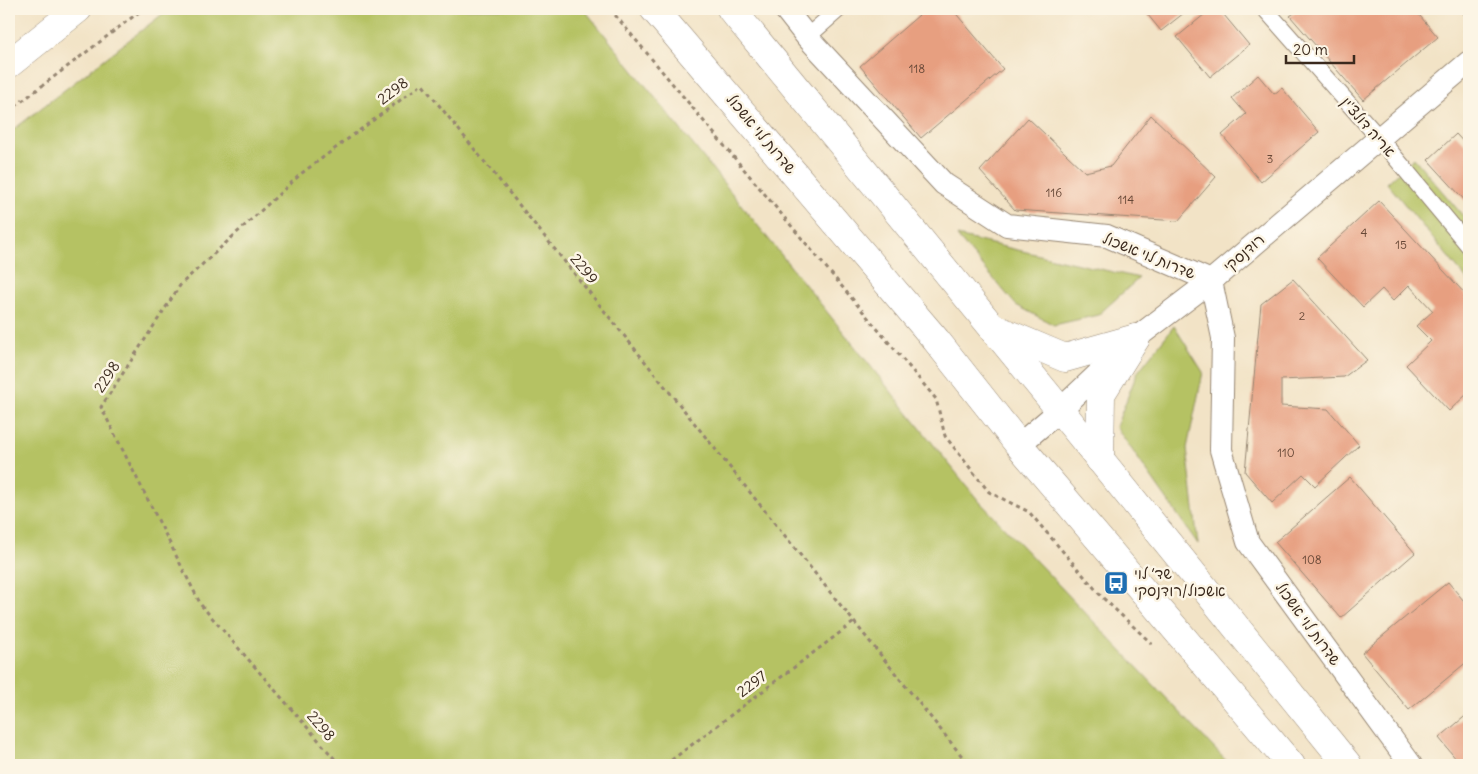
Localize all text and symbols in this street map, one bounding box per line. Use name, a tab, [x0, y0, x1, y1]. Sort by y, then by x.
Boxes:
scale bar	[1286, 32, 1353, 64]
text: 20 m	[1293, 40, 1328, 59]
house number: 118	[909, 61, 925, 76]
street label: 2298	[374, 73, 412, 108]
street label: שדרות לוי אשכול	[722, 90, 800, 178]
street label: אריה דולצ'ין	[1337, 93, 1400, 161]
house number: 3	[1267, 151, 1274, 166]
house number: 116	[1046, 185, 1062, 200]
house number: 114	[1118, 192, 1134, 207]
house number: 4	[1361, 225, 1368, 240]
street label: שדרות לוי אשכול	[1100, 228, 1198, 283]
street label: רודנסקי	[1219, 230, 1268, 276]
house number: 15	[1395, 237, 1407, 252]
street label: 2299	[566, 250, 602, 288]
house number: 2	[1299, 308, 1306, 323]
street label: 2298	[89, 357, 124, 396]
house number: 110	[1277, 445, 1295, 460]
house number: 108	[1302, 552, 1322, 567]
place label: שד׳ לוי אשכול/רודנסקי	[1134, 564, 1226, 600]
bus stop icon: שד׳ לוי אשכול/רודנסקי	[1103, 570, 1129, 596]
street label: שדרות לוי אשכול	[1272, 578, 1345, 669]
street label: 2297	[733, 666, 770, 701]
street label: 2298	[303, 707, 340, 745]

